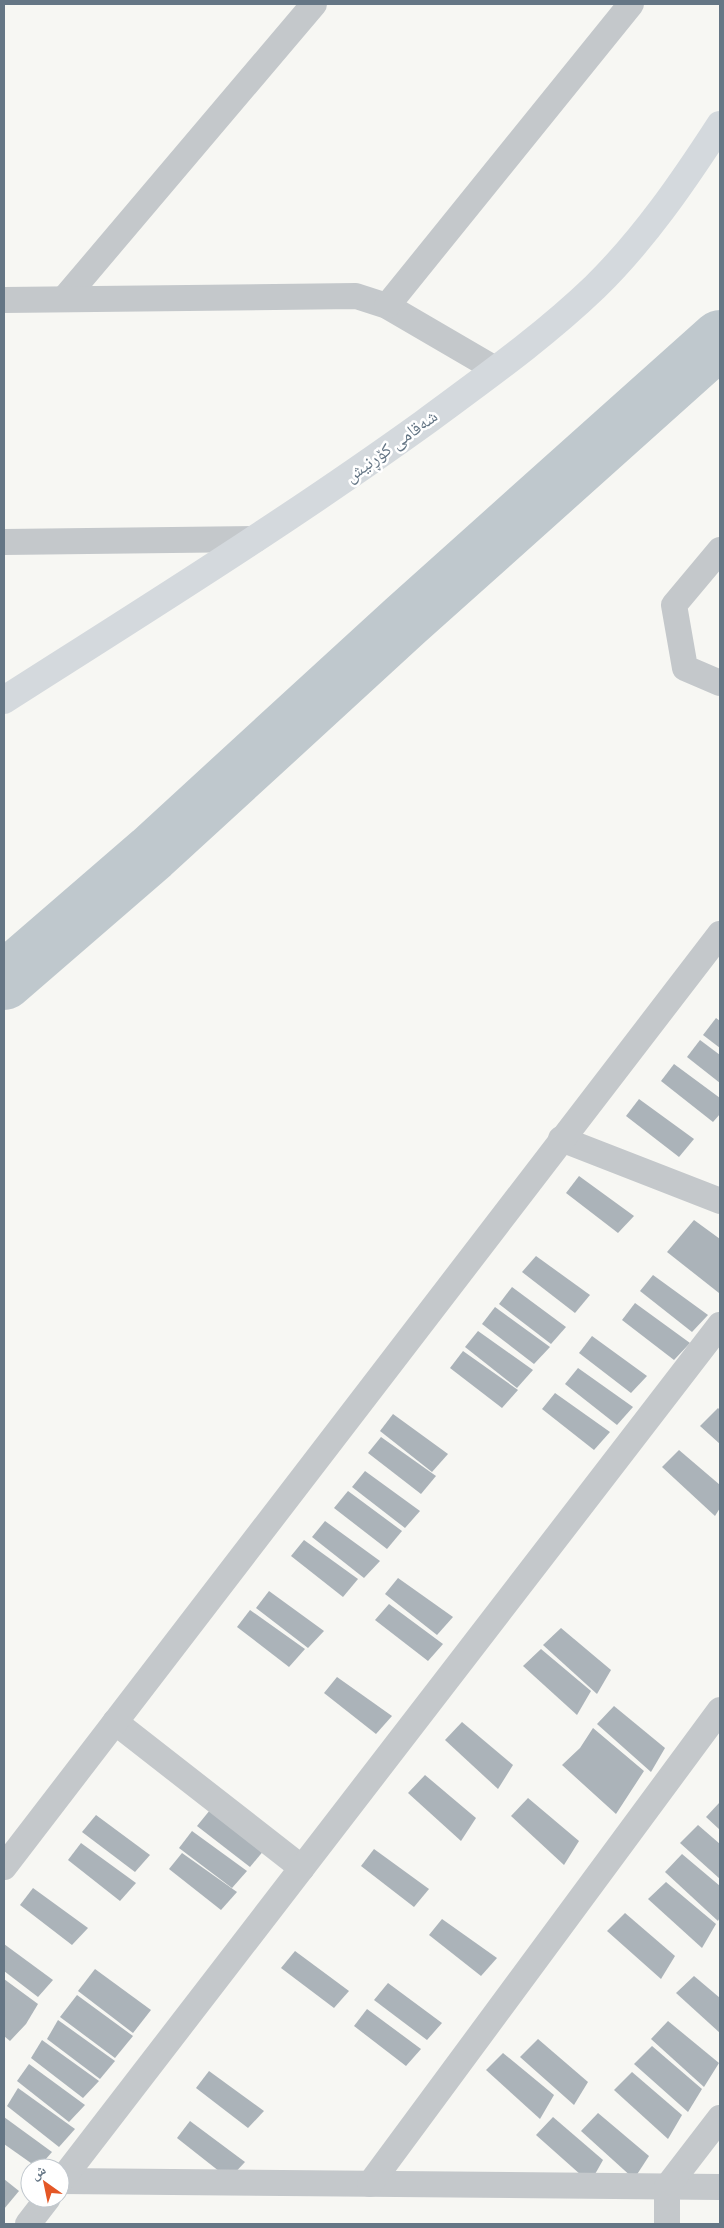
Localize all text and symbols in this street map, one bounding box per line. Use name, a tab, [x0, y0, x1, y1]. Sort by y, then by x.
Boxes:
street label: شەقامی کۆڕنیش	[340, 405, 443, 489]
north arrow	[20, 2158, 70, 2208]
text: ش	[27, 2160, 49, 2184]

